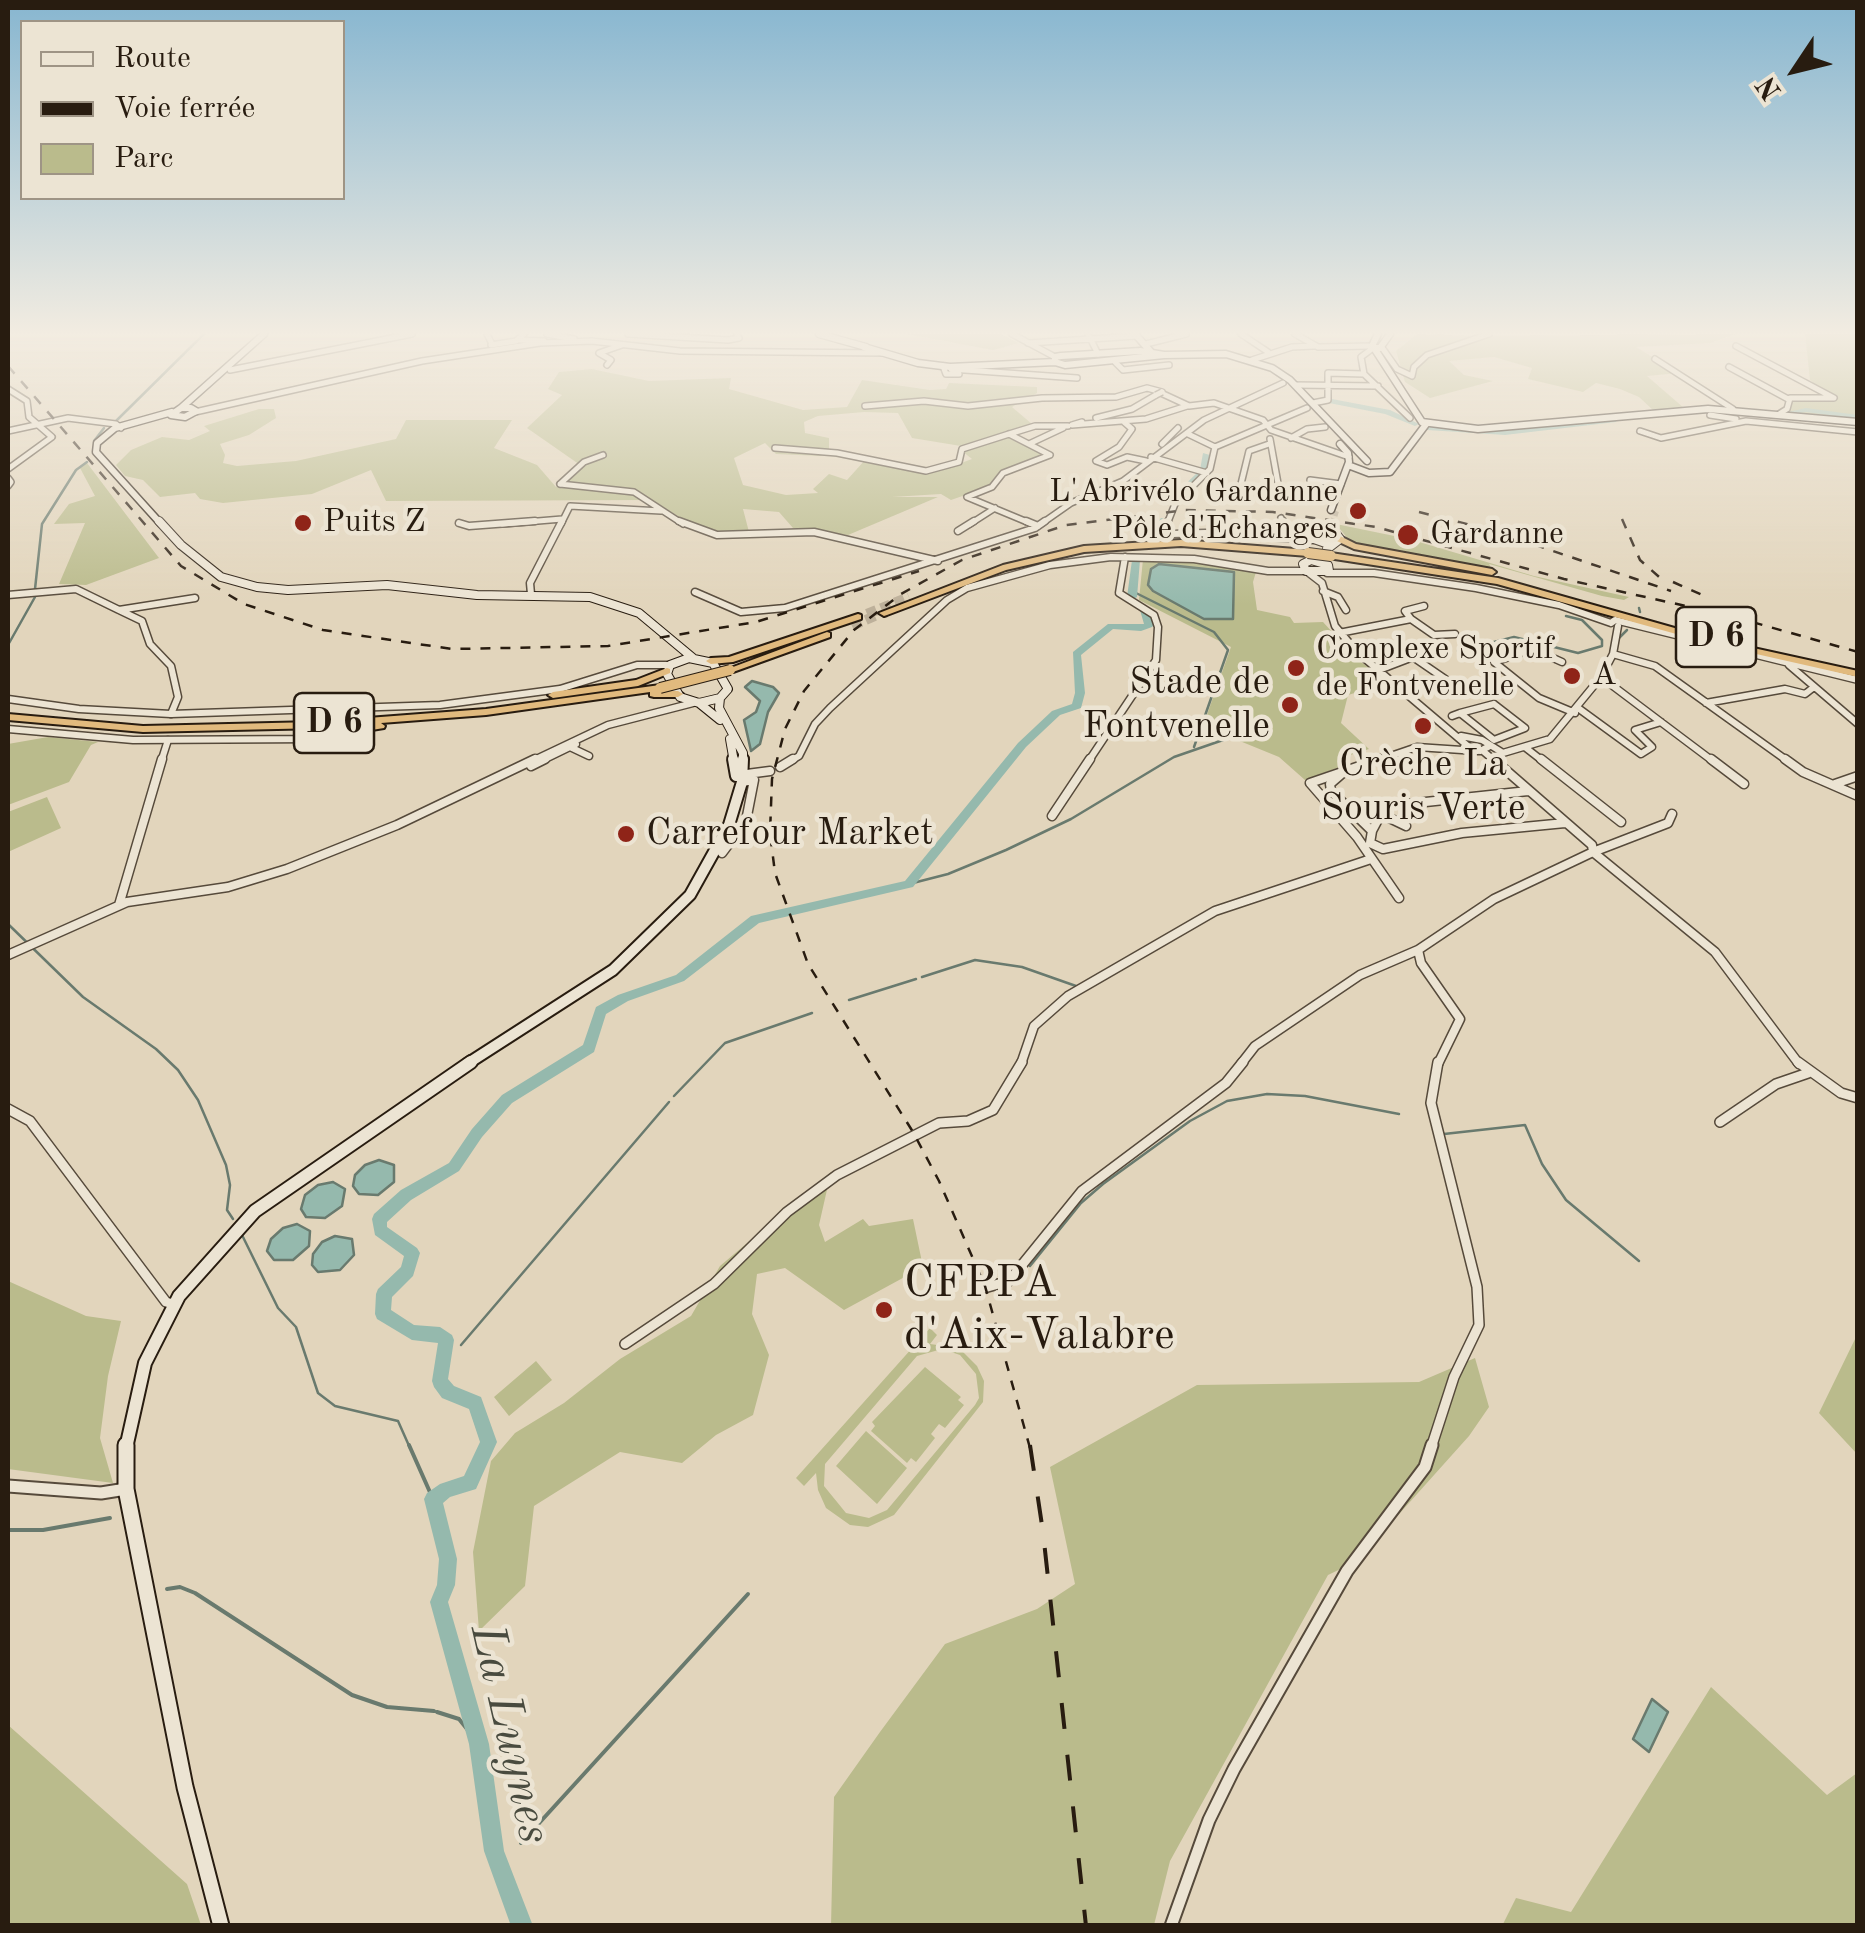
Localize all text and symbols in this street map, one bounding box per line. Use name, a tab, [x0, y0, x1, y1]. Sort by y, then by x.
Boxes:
legend	[20, 20, 345, 200]
north arrow	[1745, 20, 1845, 120]
text: Route	[114, 44, 191, 74]
text: N	[1753, 70, 1788, 104]
text: Voie ferrée	[114, 94, 255, 124]
text: Parc	[114, 144, 173, 174]
place label: L'Abrivélo Gardanne Pôle d'Echanges	[1049, 474, 1338, 549]
marker: L'Abrivélo Gardanne Pôle d'Echanges	[1347, 500, 1369, 522]
place label: Puits Z	[323, 504, 425, 542]
marker: Puits Z	[292, 512, 314, 534]
place label: Gardanne	[1430, 516, 1564, 554]
marker: Gardanne	[1395, 522, 1421, 548]
road number: D 6	[1676, 607, 1756, 667]
place label: Complexe Sportif de Fontvenelle	[1316, 631, 1554, 706]
marker: Complexe Sportif de Fontvenelle	[1285, 657, 1307, 679]
place label: A	[1592, 657, 1616, 695]
place label: Stade de Fontvenelle	[1083, 660, 1270, 749]
marker: A	[1561, 665, 1583, 687]
road number: D 6	[294, 693, 374, 753]
marker: Stade de Fontvenelle	[1279, 694, 1301, 716]
marker: Crèche La Souris Verte	[1412, 715, 1434, 737]
place label: Crèche La Souris Verte	[1320, 742, 1526, 832]
place label: Carrefour Market	[646, 811, 934, 857]
marker: Carrefour Market	[615, 823, 637, 845]
place label: CFPPA d'Aix-Valabre	[904, 1257, 1175, 1363]
marker: CFPPA d'Aix-Valabre	[873, 1299, 895, 1321]
water label: La Luynes	[456, 1619, 562, 1849]

